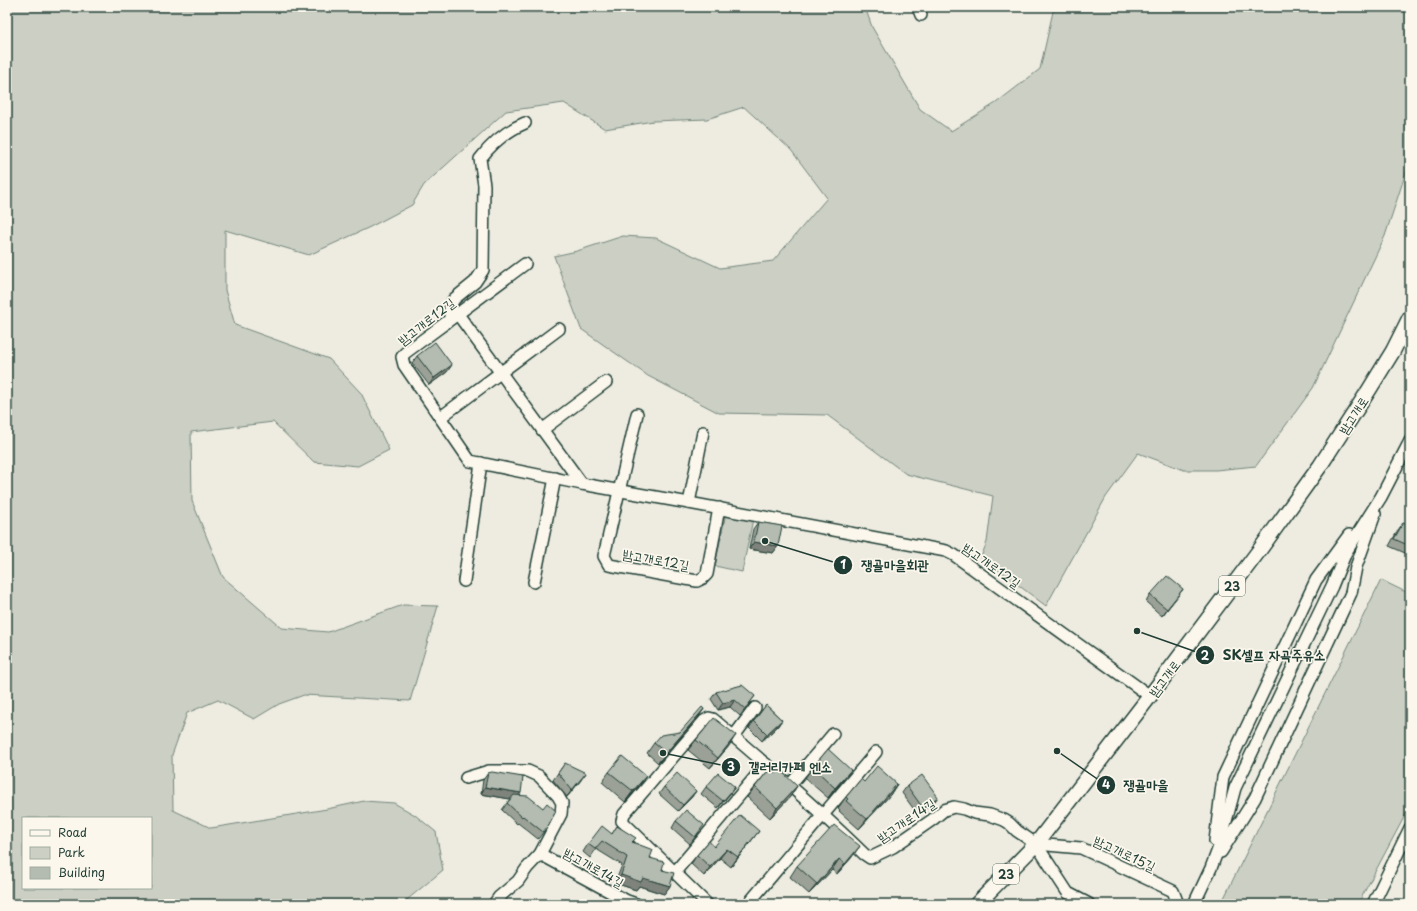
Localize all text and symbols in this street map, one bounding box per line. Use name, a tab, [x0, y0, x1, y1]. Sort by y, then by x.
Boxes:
street label: 밤고개로12길	[394, 293, 458, 349]
street label: 밤고개로	[1334, 392, 1372, 438]
street label: 밤고개로12길	[959, 538, 1025, 592]
street label: 밤고개로12길	[621, 544, 691, 574]
callout: 쟁골마을회관	[833, 552, 937, 578]
text: 쟁골마을회관	[860, 554, 930, 575]
text: 1	[840, 555, 846, 573]
road number: 23	[1219, 576, 1245, 596]
callout: SK셀프 자곡주유소	[1195, 642, 1334, 668]
text: SK셀프 자곡주유소	[1223, 644, 1325, 665]
text: 2	[1201, 646, 1210, 664]
street label: 밤고개로	[1144, 656, 1184, 700]
callout: 갤러리카페 엔소	[721, 754, 840, 780]
text: 갤러리카페 엔소	[748, 756, 832, 777]
text: 3	[727, 757, 735, 775]
callout: 쟁골마을	[1096, 772, 1177, 798]
text: 쟁골마을	[1122, 774, 1169, 795]
text: 4	[1102, 775, 1110, 793]
street label: 밤고개로14길	[873, 793, 939, 847]
legend	[22, 817, 152, 889]
text: Road	[58, 823, 87, 841]
street label: 밤고개로15길	[1091, 830, 1159, 876]
text: Park	[58, 843, 85, 861]
street label: 밤고개로14길	[560, 843, 628, 891]
text: Building	[58, 863, 105, 881]
road number: 23	[993, 864, 1019, 884]

